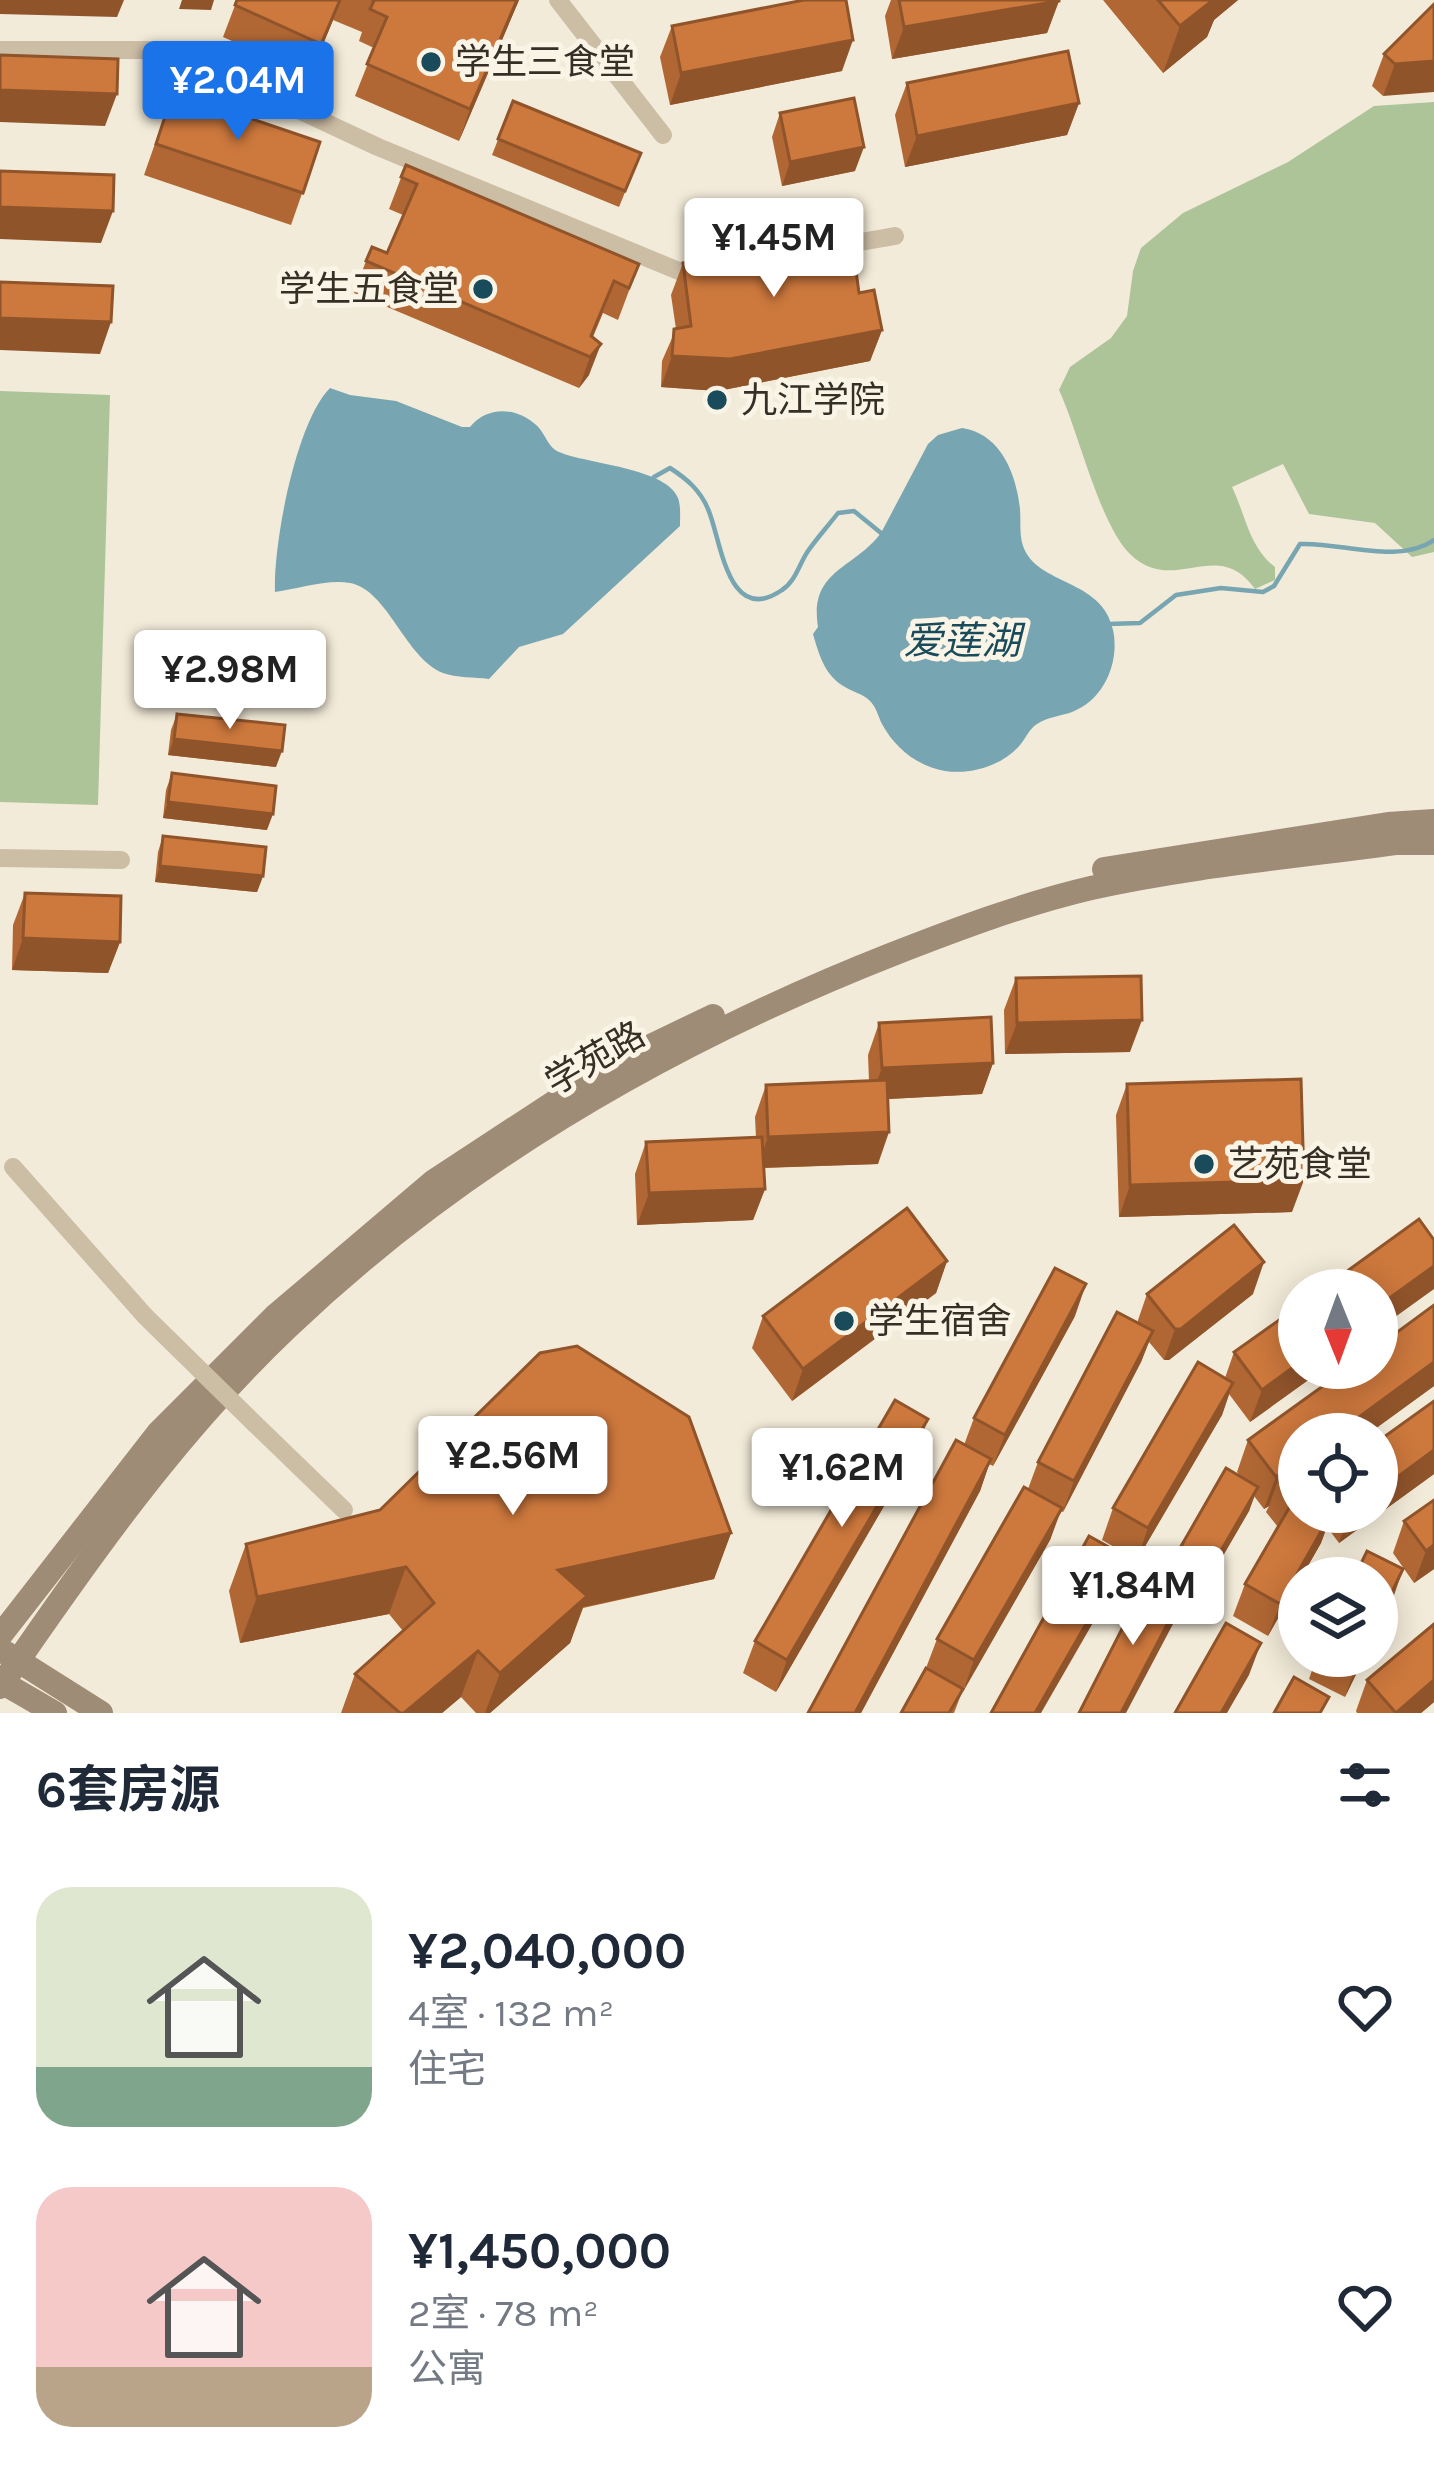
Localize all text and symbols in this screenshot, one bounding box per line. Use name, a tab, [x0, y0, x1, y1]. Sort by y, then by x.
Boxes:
pin: ¥2.04M	[140, 41, 336, 143]
place label: 学生三食堂	[455, 41, 635, 83]
marker: 学生三食堂	[418, 49, 444, 75]
text: ¥2.04M	[170, 57, 306, 103]
pin: ¥1.45M	[676, 198, 872, 300]
text: ¥1.45M	[711, 214, 837, 260]
place label: 学生五食堂	[279, 268, 459, 310]
marker: 学生五食堂	[470, 276, 496, 302]
place label: 九江学院	[741, 379, 885, 421]
marker: 九江学院	[704, 387, 730, 413]
water label: 爱莲湖	[903, 618, 1026, 664]
pin: ¥2.98M	[132, 630, 328, 732]
text: ¥2.98M	[161, 646, 299, 692]
street label: 学苑路	[538, 1013, 652, 1103]
place label: 艺苑食堂	[1228, 1143, 1372, 1185]
marker: 艺苑食堂	[1191, 1151, 1217, 1177]
north arrow	[1278, 1269, 1398, 1389]
map controls	[1278, 1269, 1398, 1677]
place label: 学生宿舍	[868, 1300, 1012, 1342]
marker: 学生宿舍	[831, 1308, 857, 1334]
button: locate	[1278, 1413, 1398, 1533]
pin: ¥2.56M	[415, 1416, 611, 1518]
pin: ¥1.62M	[744, 1428, 940, 1530]
text: ¥2.56M	[445, 1432, 581, 1478]
text: ¥1.62M	[779, 1444, 905, 1490]
pin: ¥1.84M	[1035, 1546, 1231, 1648]
button: layers	[1278, 1557, 1398, 1677]
text: ¥1.84M	[1069, 1562, 1197, 1608]
icon: filters	[1332, 1752, 1398, 1818]
text: 6套房源	[36, 1760, 220, 1820]
text: ¥2,040,000	[408, 1921, 686, 1981]
icon: home	[132, 1935, 276, 2079]
icon: heart	[1332, 1974, 1398, 2040]
text: 4室 · 132 m²	[408, 1990, 614, 2036]
text: 住宅	[408, 2046, 486, 2092]
text: ¥1,450,000	[408, 2221, 671, 2281]
icon: home	[132, 2235, 276, 2379]
icon: heart	[1332, 2274, 1398, 2340]
text: 2室 · 78 m²	[408, 2290, 599, 2336]
text: 公寓	[408, 2346, 486, 2392]

